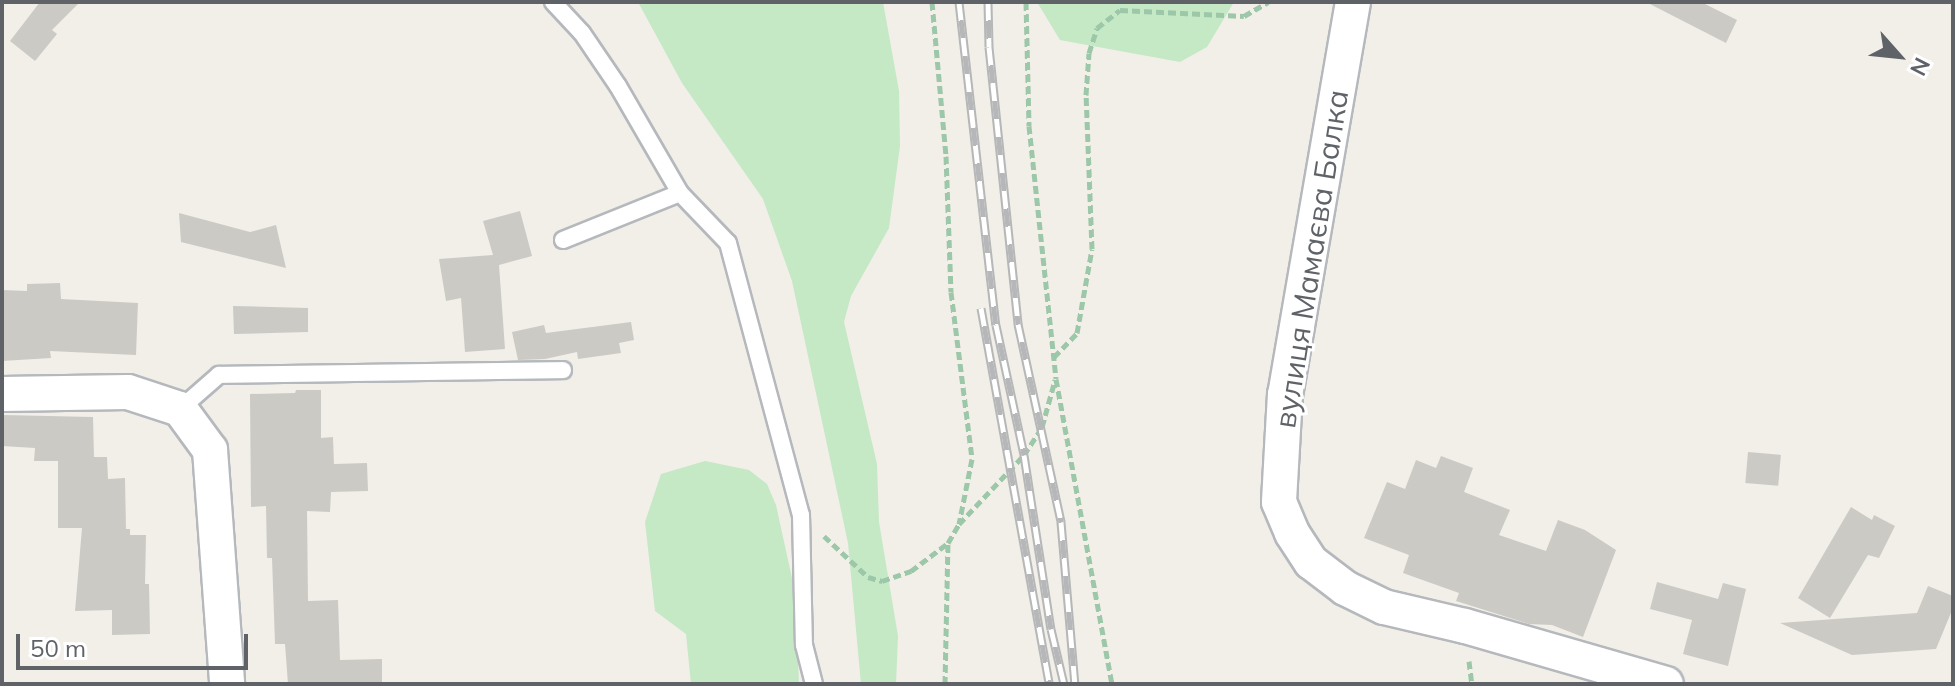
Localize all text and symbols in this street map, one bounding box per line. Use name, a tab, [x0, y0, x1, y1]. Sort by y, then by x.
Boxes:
north arrow	[1859, 16, 1939, 96]
text: N	[1904, 53, 1937, 81]
street label: вулиця Мамаєва Балка	[1266, 87, 1356, 431]
scale bar	[20, 618, 252, 668]
text: 50 m	[30, 633, 86, 663]

